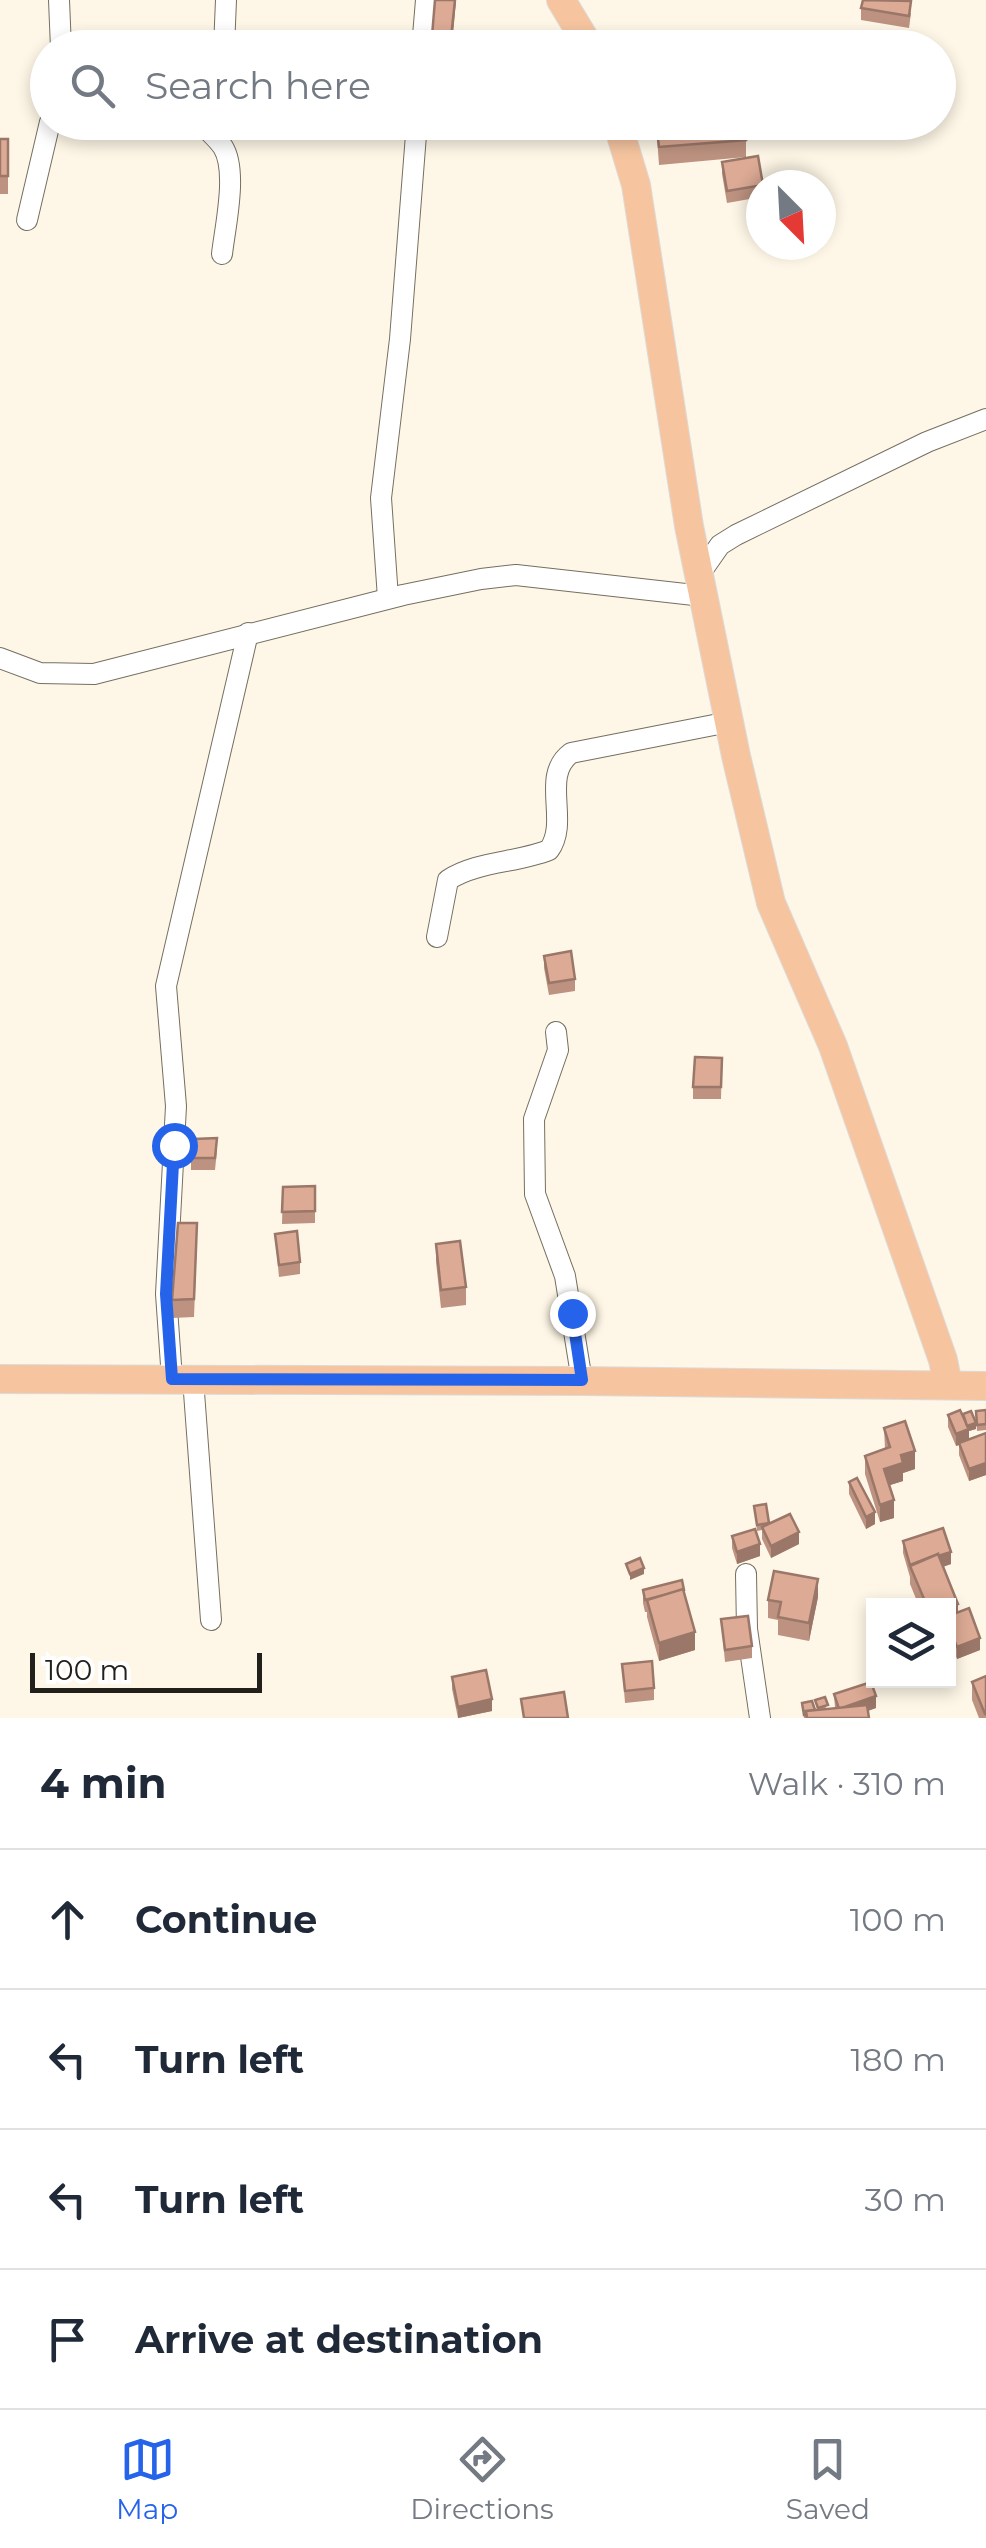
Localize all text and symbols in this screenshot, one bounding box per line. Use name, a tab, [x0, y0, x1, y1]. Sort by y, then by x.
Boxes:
search box	[30, 30, 956, 140]
icon: search	[65, 58, 120, 113]
text: Search here	[145, 62, 371, 109]
north arrow	[746, 170, 836, 260]
route start	[152, 1123, 198, 1169]
route end	[550, 1291, 596, 1337]
map controls	[866, 1598, 956, 1688]
button: layers	[866, 1598, 956, 1688]
scale bar	[30, 1648, 262, 1692]
text: 100 m	[45, 1653, 129, 1687]
text: 4 min	[40, 1757, 167, 1809]
text: Walk · 310 m	[748, 1764, 946, 1803]
icon: ahead	[40, 1892, 95, 1947]
text: Continue	[135, 1896, 317, 1943]
text: 100 m	[850, 1900, 946, 1939]
icon: left	[40, 2032, 95, 2087]
text: Turn left	[135, 2036, 304, 2083]
text: 180 m	[851, 2040, 946, 2079]
icon: left	[40, 2172, 95, 2227]
text: Turn left	[135, 2176, 304, 2223]
text: 30 m	[864, 2180, 946, 2219]
icon: arrive	[40, 2312, 95, 2367]
text: Arrive at destination	[135, 2316, 543, 2363]
tab: Map	[116, 2432, 178, 2526]
tab: Directions	[410, 2432, 554, 2526]
tab: Saved	[786, 2432, 870, 2526]

